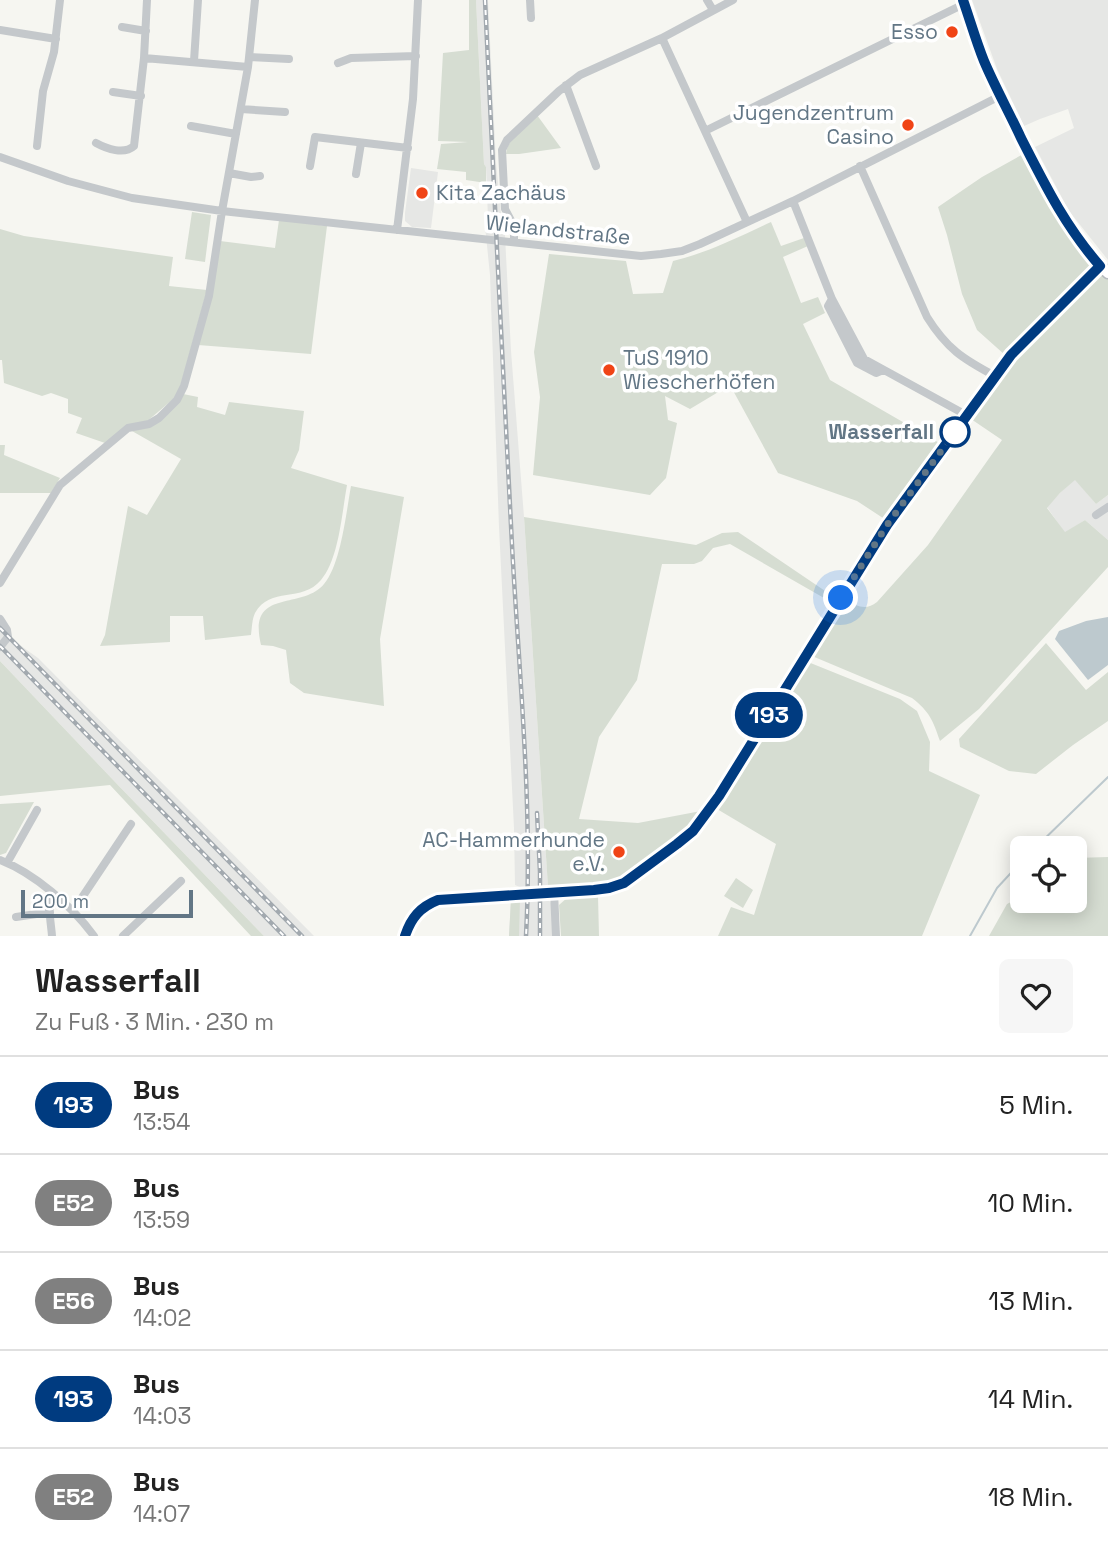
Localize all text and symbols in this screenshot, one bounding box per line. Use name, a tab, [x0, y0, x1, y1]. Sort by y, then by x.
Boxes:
place label: Esso	[891, 18, 938, 45]
marker: Esso	[944, 24, 960, 40]
place label: Jugendzentrum Casino	[733, 99, 894, 150]
marker: Jugendzentrum Casino	[900, 117, 916, 133]
place label: Kita Zachäus	[436, 179, 566, 206]
marker: Kita Zachäus	[414, 185, 430, 201]
street label: Wielandstraße	[484, 208, 632, 251]
place label: TuS 1910 Wiescherhöfen	[623, 344, 775, 395]
marker: TuS 1910 Wiescherhöfen	[601, 362, 617, 378]
marker: Wasserfall	[940, 417, 970, 447]
place label: Wasserfall	[828, 418, 934, 445]
your location	[823, 580, 858, 615]
line badge: 193	[729, 692, 809, 738]
text: 193	[749, 699, 789, 730]
place label: AC-Hammerhunde e.V.	[422, 826, 605, 877]
map controls	[1010, 836, 1087, 913]
button: locate	[1010, 836, 1087, 913]
marker: AC-Hammerhunde e.V.	[611, 844, 627, 860]
scale bar	[21, 887, 192, 919]
text: 200 m	[32, 889, 89, 914]
button: heart	[999, 959, 1073, 1033]
text: Wasserfall	[35, 960, 201, 1002]
text: Zu Fuß · 3 Min. · 230 m	[35, 1007, 274, 1037]
text: Bus	[133, 1073, 180, 1107]
text: 5 Min.	[999, 1088, 1073, 1122]
text: 193	[53, 1089, 94, 1120]
text: 13:54	[133, 1107, 190, 1137]
text: Bus	[133, 1171, 180, 1205]
text: 10 Min.	[987, 1186, 1073, 1220]
text: E52	[53, 1187, 94, 1218]
text: 13:59	[133, 1205, 190, 1235]
text: Bus	[133, 1269, 180, 1303]
text: 13 Min.	[988, 1284, 1073, 1318]
text: E56	[52, 1285, 95, 1316]
text: 14:02	[133, 1303, 191, 1333]
text: Bus	[133, 1367, 180, 1401]
text: 14 Min.	[988, 1382, 1073, 1416]
text: 193	[53, 1383, 94, 1414]
text: 14:03	[133, 1401, 191, 1431]
text: Bus	[133, 1465, 180, 1499]
text: 18 Min.	[988, 1480, 1073, 1514]
text: E52	[53, 1481, 94, 1512]
text: 14:07	[133, 1499, 190, 1529]

